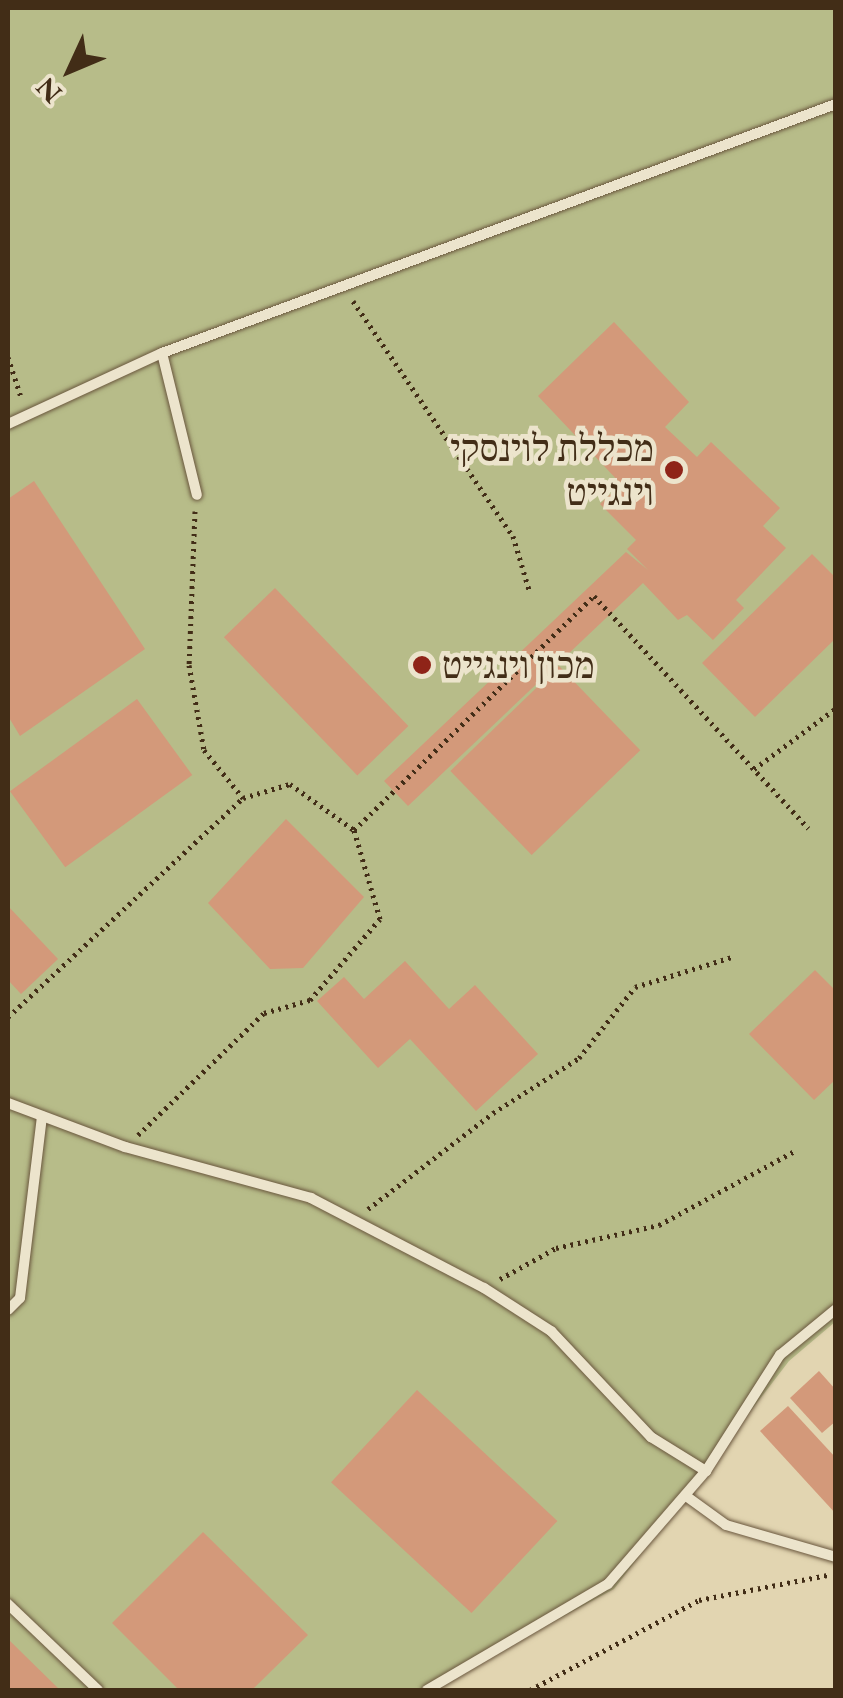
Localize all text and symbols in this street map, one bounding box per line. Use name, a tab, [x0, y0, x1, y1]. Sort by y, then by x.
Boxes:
north arrow	[20, 20, 120, 120]
text: N	[28, 70, 69, 111]
place label: מכללת לוינסקי וינגייט	[450, 425, 654, 514]
marker: מכללת לוינסקי וינגייט	[663, 459, 685, 481]
place label: מכון וינגייט	[442, 642, 595, 688]
marker: מכון וינגייט	[411, 654, 433, 676]

